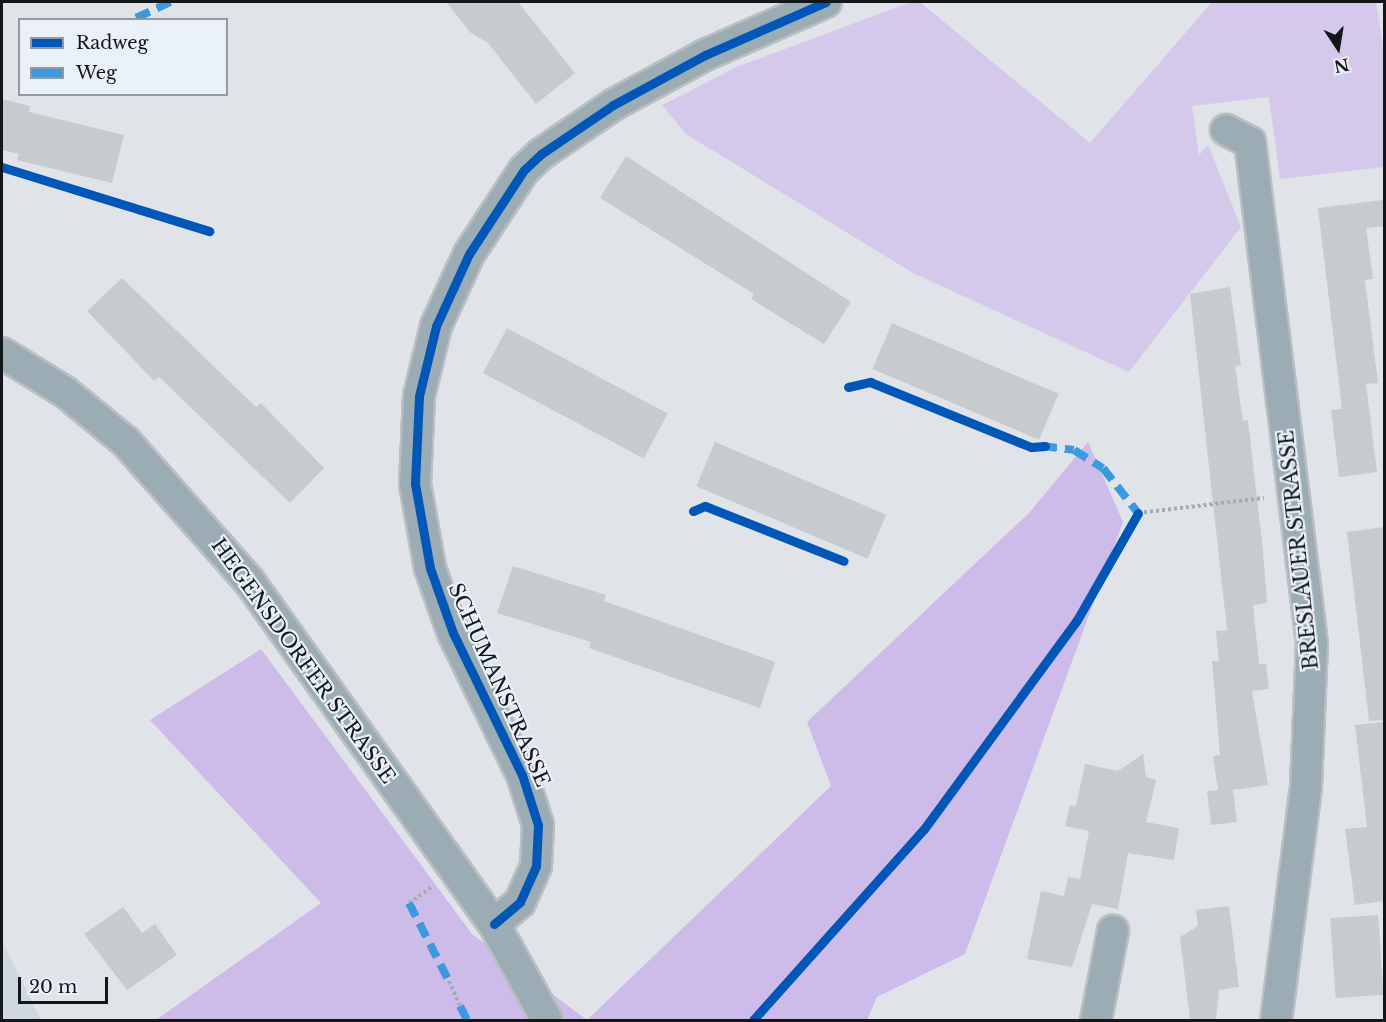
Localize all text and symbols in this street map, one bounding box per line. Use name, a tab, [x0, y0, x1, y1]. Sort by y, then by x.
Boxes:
legend	[18, 18, 228, 96]
north arrow	[1308, 18, 1368, 78]
text: Radweg	[76, 32, 148, 54]
text: N	[1332, 54, 1351, 77]
text: Weg	[76, 62, 117, 84]
street label: BRESLAUER STRASSE	[1274, 429, 1324, 671]
street label: HEGENSDORFER STRASSE	[206, 534, 400, 788]
street label: SCHUMANSTRASSE	[443, 580, 555, 790]
scale bar	[21, 965, 111, 1003]
text: 20 m	[29, 976, 77, 998]

